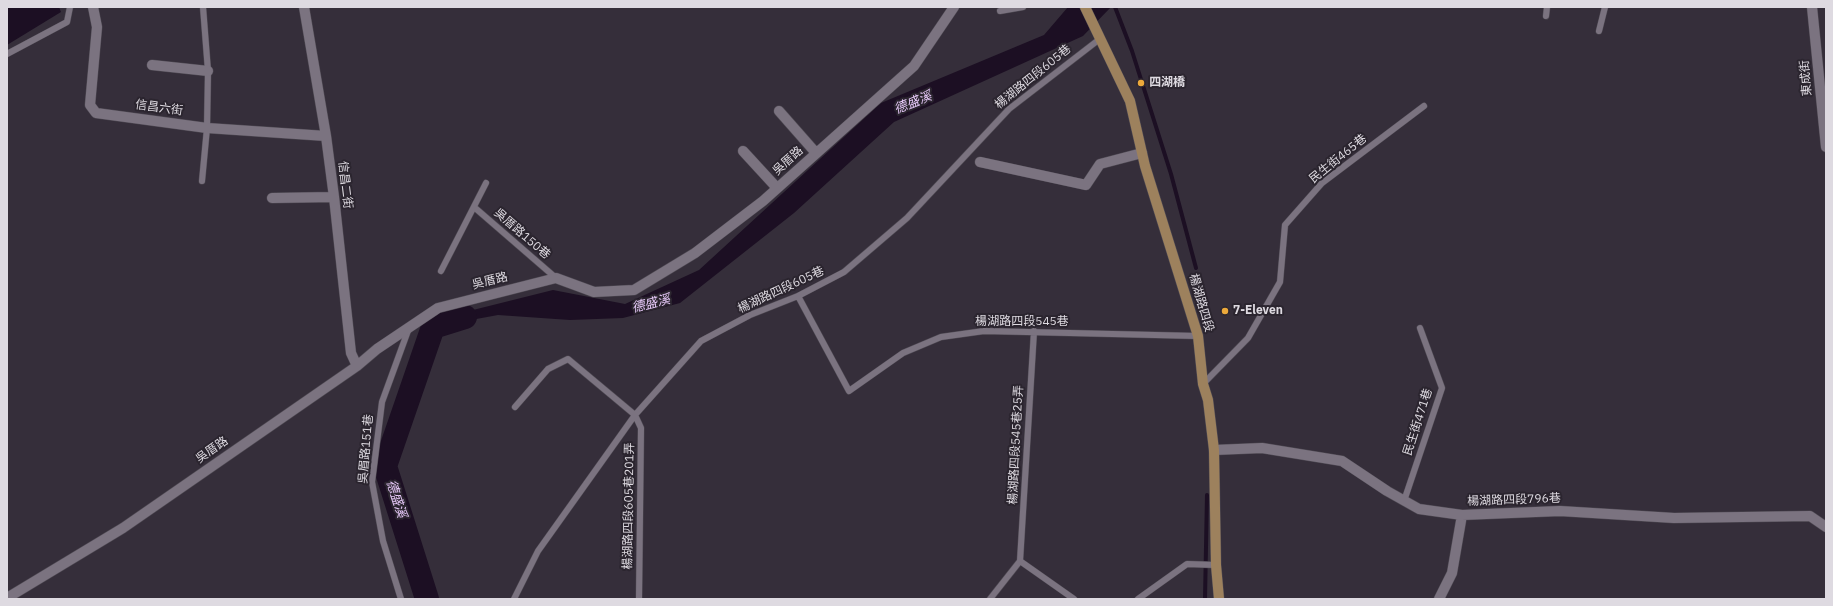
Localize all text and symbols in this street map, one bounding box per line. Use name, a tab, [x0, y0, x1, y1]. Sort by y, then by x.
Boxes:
street label: 楊湖路四段605巷	[992, 42, 1074, 112]
street label: 東成街	[1797, 59, 1815, 97]
place label: 四湖橋	[1149, 76, 1185, 90]
marker: 四湖橋	[1136, 78, 1146, 88]
water label: 德盛溪	[892, 88, 934, 118]
street label: 信昌六街	[134, 98, 184, 118]
street label: 民生街465巷	[1306, 132, 1370, 186]
street label: 吳厝路	[770, 144, 806, 178]
street label: 信昌二街	[335, 160, 355, 210]
street label: 吳厝路150巷	[491, 206, 553, 262]
street label: 楊湖路四段605巷	[736, 264, 826, 316]
street label: 吳厝路	[471, 270, 509, 292]
street label: 楊湖路四段	[1186, 272, 1216, 334]
water label: 德盛溪	[630, 292, 672, 316]
place label: 7-Eleven	[1233, 304, 1283, 318]
marker: 7-Eleven	[1220, 306, 1230, 316]
street label: 楊湖路四段545巷	[975, 315, 1069, 329]
street label: 楊湖路四段545巷25弄	[1006, 385, 1026, 505]
street label: 民生街471巷	[1400, 387, 1436, 457]
street label: 吳眉路151巷	[356, 414, 376, 484]
street label: 吳厝路	[193, 434, 231, 466]
street label: 楊湖路四段605巷201弄	[621, 442, 637, 570]
water label: 德盛溪	[383, 478, 409, 520]
street label: 楊湖路四段796巷	[1467, 491, 1561, 509]

